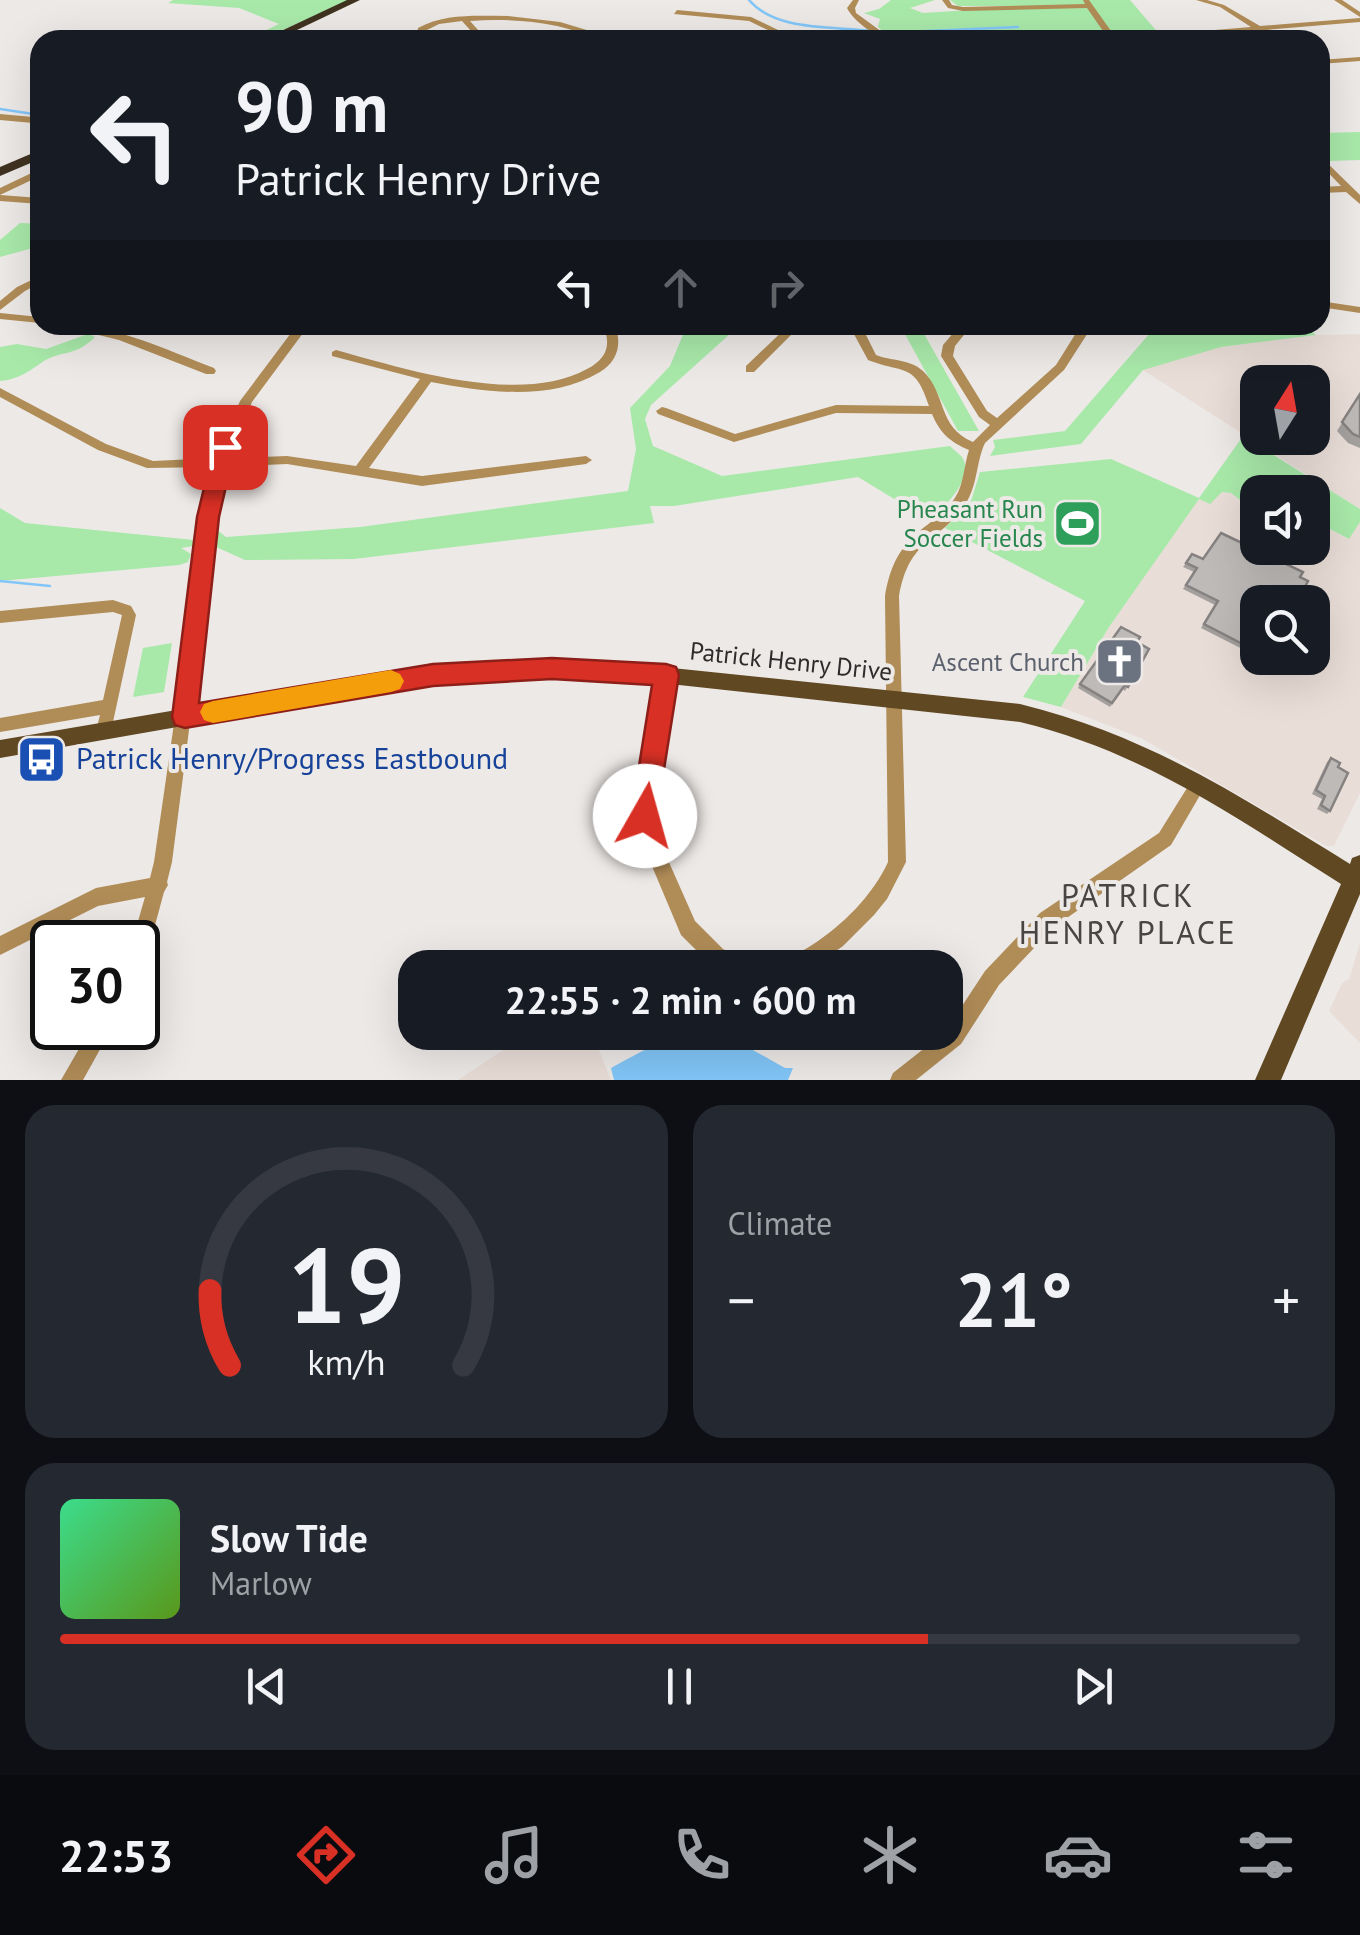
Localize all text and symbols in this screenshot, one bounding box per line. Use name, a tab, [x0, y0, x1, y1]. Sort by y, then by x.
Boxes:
text: 90 m	[235, 61, 388, 151]
icon: left	[70, 70, 200, 200]
text: Patrick Henry Drive	[235, 149, 601, 207]
icon: left	[548, 260, 603, 315]
icon: ahead	[653, 260, 708, 315]
icon: right	[758, 260, 813, 315]
north arrow	[1240, 365, 1330, 455]
map controls	[1240, 365, 1330, 675]
pin	[183, 405, 268, 490]
icon: arrive	[198, 420, 253, 475]
button: sound	[1240, 475, 1330, 565]
place label: Pheasant Run Soccer Fields	[897, 493, 1043, 554]
sports icon: Pheasant Run Soccer Fields	[1052, 497, 1104, 549]
button: search	[1240, 585, 1330, 675]
street label: Patrick Henry Drive	[688, 634, 894, 688]
church icon: Ascent Church	[1093, 636, 1145, 688]
place label: Ascent Church	[932, 646, 1084, 678]
bus stop icon: Patrick Henry/Progress Eastbound	[15, 733, 67, 785]
place label: Patrick Henry/Progress Eastbound	[76, 738, 508, 777]
position arrow	[593, 764, 697, 868]
district label: PATRICK HENRY PLACE	[1019, 874, 1237, 953]
speed limit sign: 30	[30, 920, 160, 1050]
text: 22:55 · 2 min · 600 m	[505, 975, 856, 1024]
text: Climate	[728, 1202, 832, 1244]
text: 19	[287, 1217, 405, 1352]
text: 21°	[955, 1251, 1073, 1348]
text: −	[728, 1264, 755, 1335]
text: +	[1272, 1264, 1300, 1335]
text: km/h	[307, 1339, 385, 1385]
text: Slow Tide	[210, 1513, 368, 1562]
text: Marlow	[210, 1562, 312, 1604]
icon: previous	[239, 1659, 294, 1714]
icon: pause	[652, 1659, 707, 1714]
icon: next	[1066, 1659, 1121, 1714]
icon: directions	[291, 1820, 361, 1890]
icon: music	[479, 1820, 549, 1890]
icon: phone	[667, 1820, 737, 1890]
icon: climate	[855, 1820, 925, 1890]
icon: car	[1043, 1820, 1113, 1890]
icon: filters	[1231, 1820, 1301, 1890]
text: 22:53	[59, 1826, 173, 1884]

